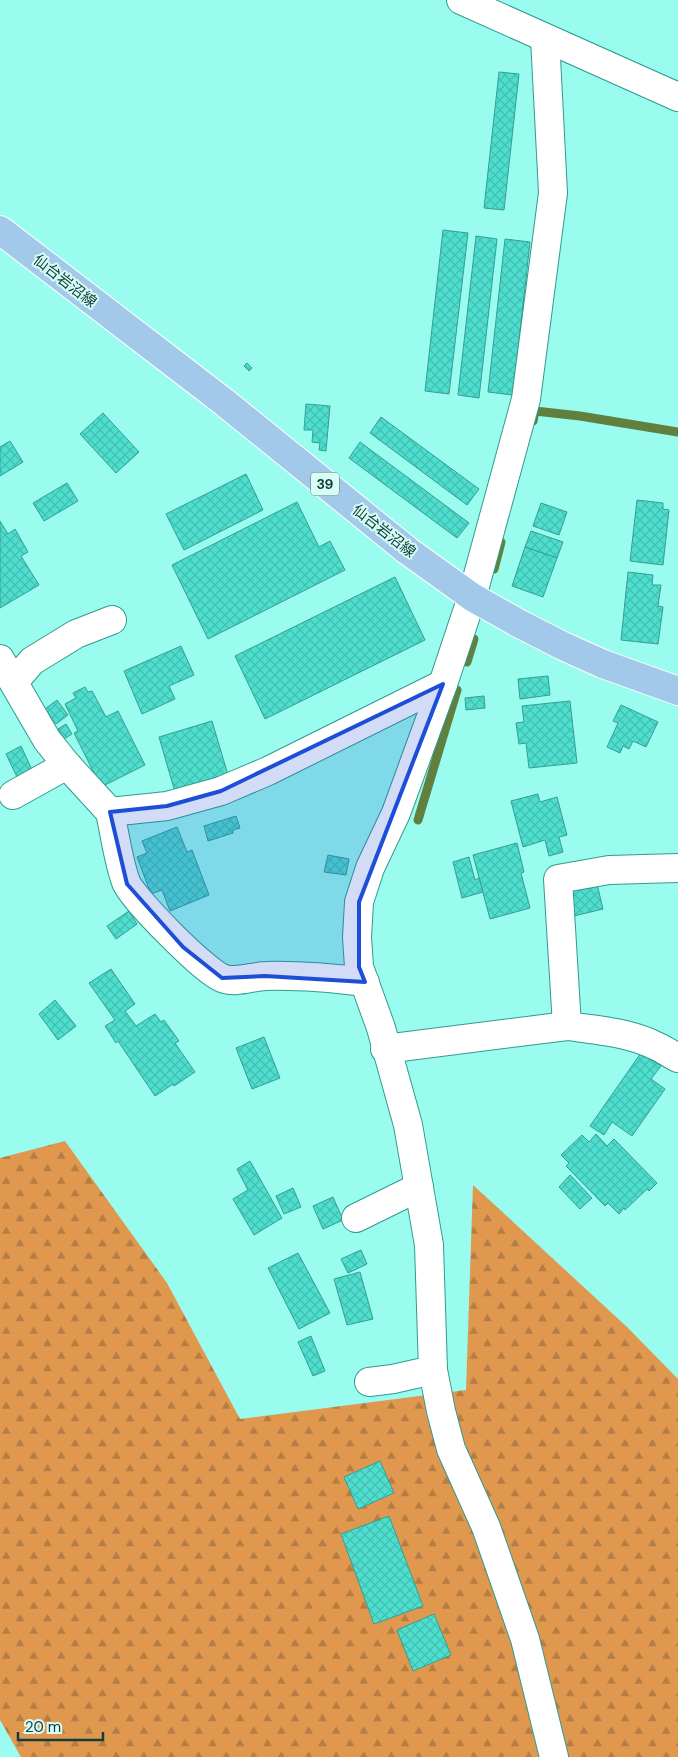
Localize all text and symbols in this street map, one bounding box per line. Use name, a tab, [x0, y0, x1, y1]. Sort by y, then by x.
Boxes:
street label: 仙台岩沼線	[29, 250, 101, 312]
road number: 39	[311, 472, 339, 496]
street label: 仙台岩沼線	[348, 500, 420, 562]
scale bar	[18, 1710, 102, 1742]
text: 20 m	[25, 1717, 61, 1737]

